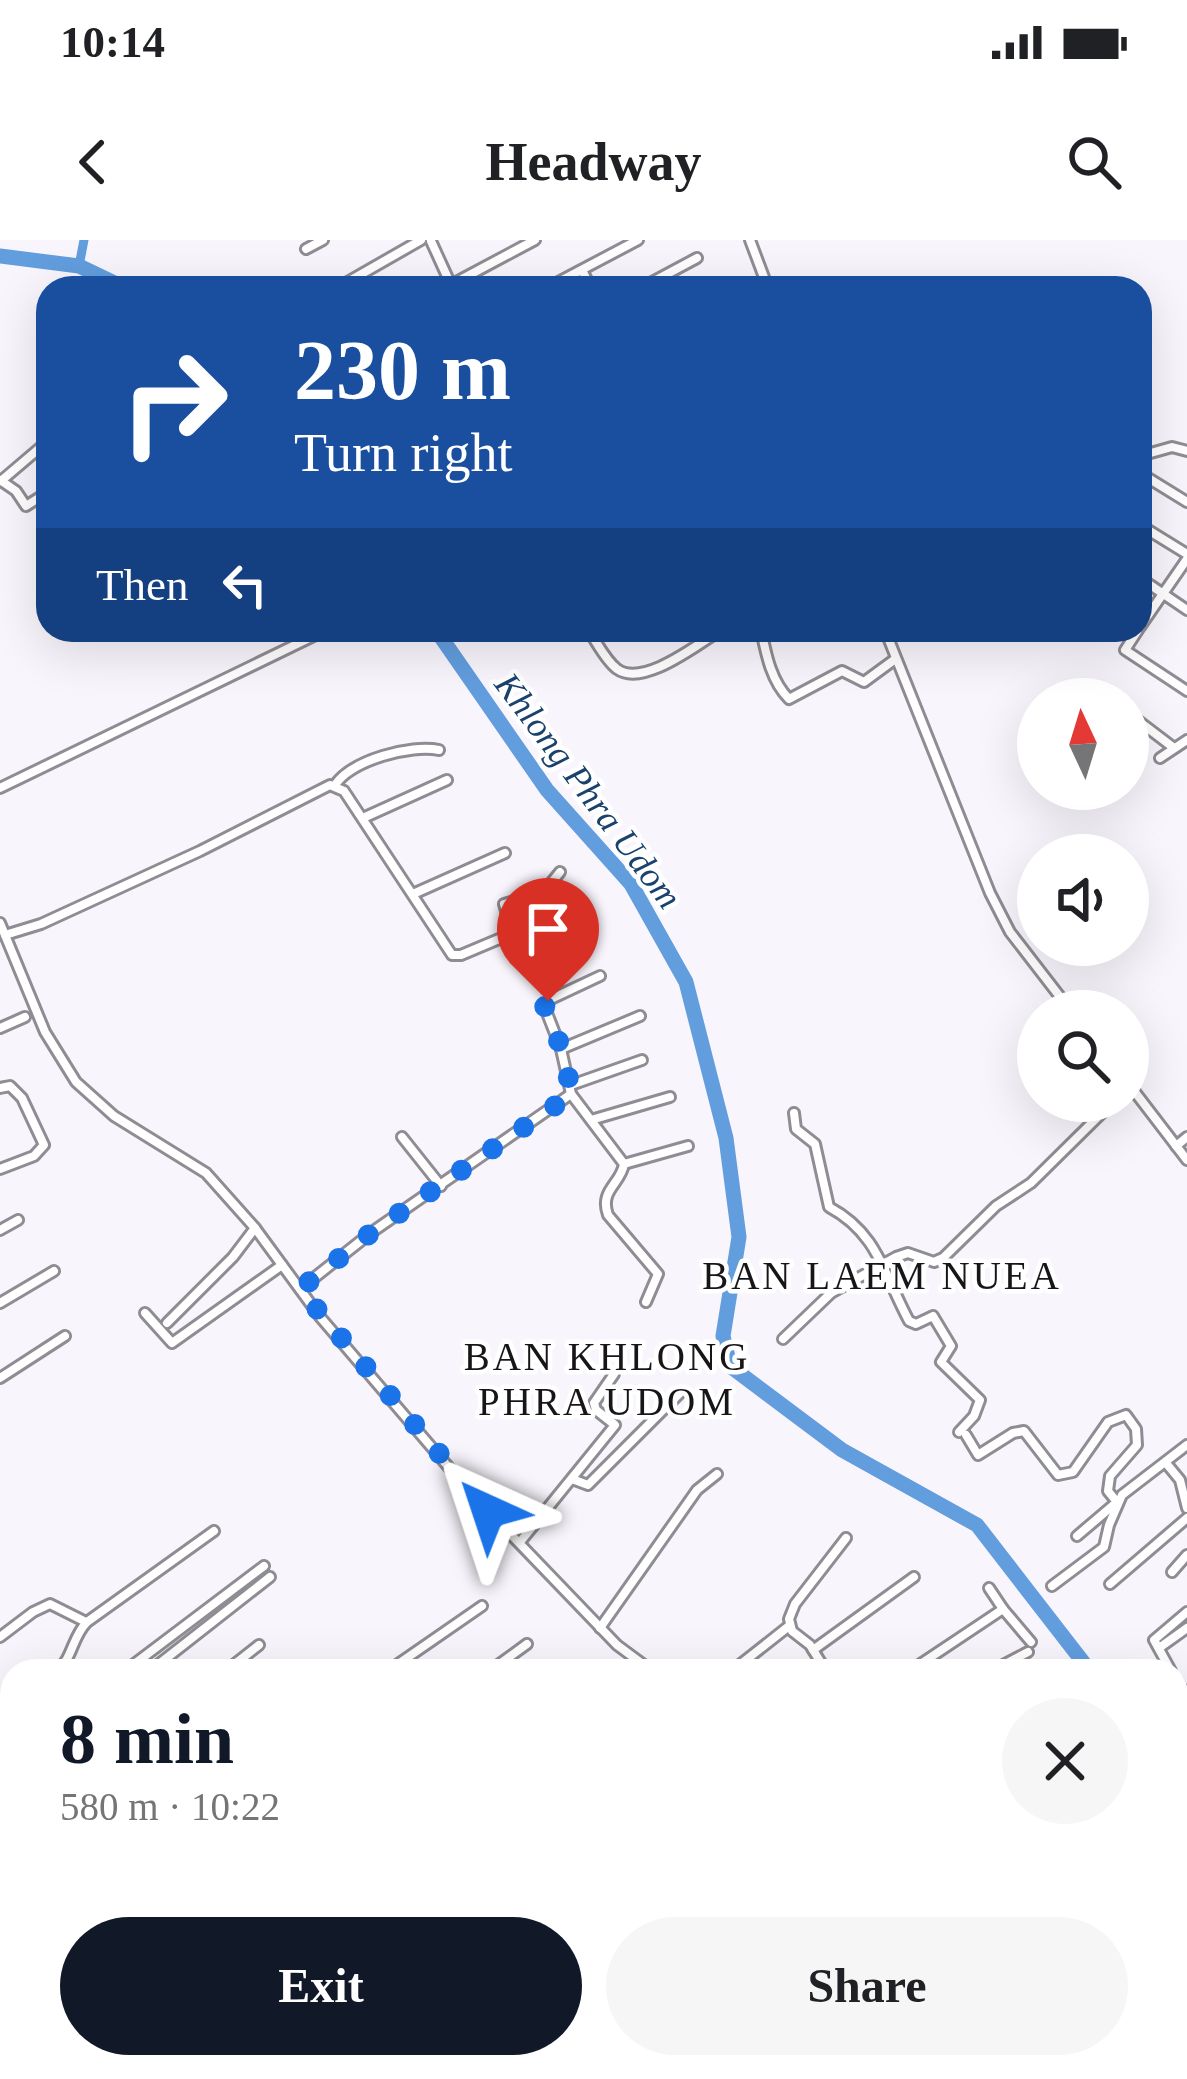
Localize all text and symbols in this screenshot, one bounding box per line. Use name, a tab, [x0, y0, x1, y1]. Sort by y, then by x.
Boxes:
text: 10:14	[60, 17, 165, 67]
icon: back	[60, 129, 126, 195]
icon: search	[1061, 129, 1127, 195]
text: Headway	[486, 132, 702, 192]
icon: right	[96, 324, 252, 480]
text: 230 m	[294, 324, 511, 417]
text: Turn right	[294, 423, 513, 483]
icon: left	[212, 552, 278, 618]
text: Then	[96, 560, 188, 610]
water label: Khlong Phra Udom	[486, 664, 690, 916]
north arrow	[1017, 678, 1149, 810]
map controls	[1017, 678, 1149, 1122]
button: sound	[1017, 834, 1149, 966]
pin	[497, 878, 599, 1001]
icon: arrive	[515, 896, 581, 962]
button: search	[1017, 990, 1149, 1122]
district label: BAN LAEM NUEA	[702, 1254, 1062, 1297]
district label: BAN KHLONG PHRA UDOM	[464, 1335, 750, 1423]
position arrow	[425, 1448, 551, 1574]
button: close	[1002, 1698, 1128, 1824]
text: 8 min	[60, 1699, 234, 1779]
text: 580 m · 10:22	[60, 1785, 280, 1828]
button: Exit	[60, 1917, 582, 2055]
button: Share	[606, 1917, 1128, 2055]

